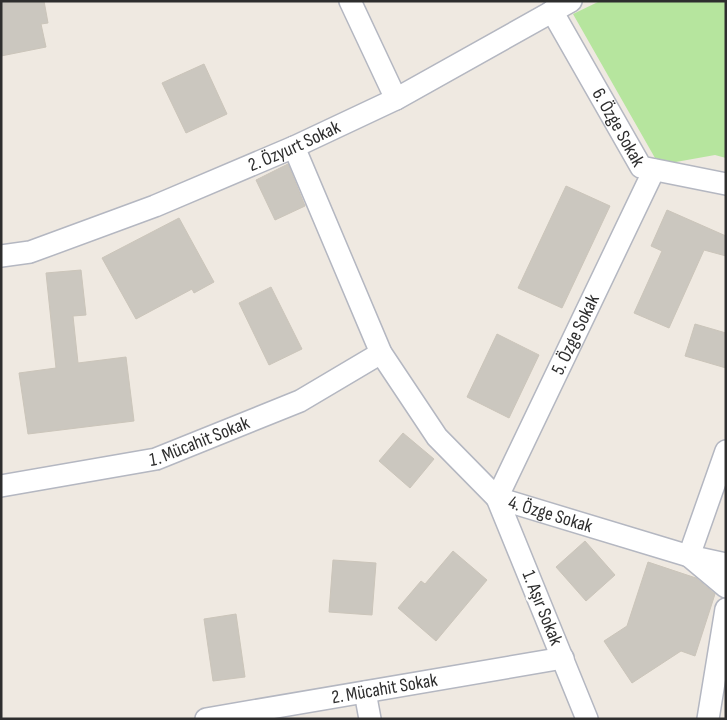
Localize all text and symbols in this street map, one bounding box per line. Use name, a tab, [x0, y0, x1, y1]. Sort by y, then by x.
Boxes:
street label: 6. Özge Sokak	[587, 84, 650, 171]
street label: 2. Özyurt Sokak	[245, 115, 345, 177]
street label: 5. Özge Sokak	[546, 290, 605, 378]
street label: 1. Mücahit Sokak	[148, 411, 253, 471]
street label: 4. Özge Sokak	[506, 491, 596, 538]
street label: 1. Aşır Sokak	[517, 567, 568, 649]
street label: 2. Mücahit Sokak	[330, 668, 440, 709]

